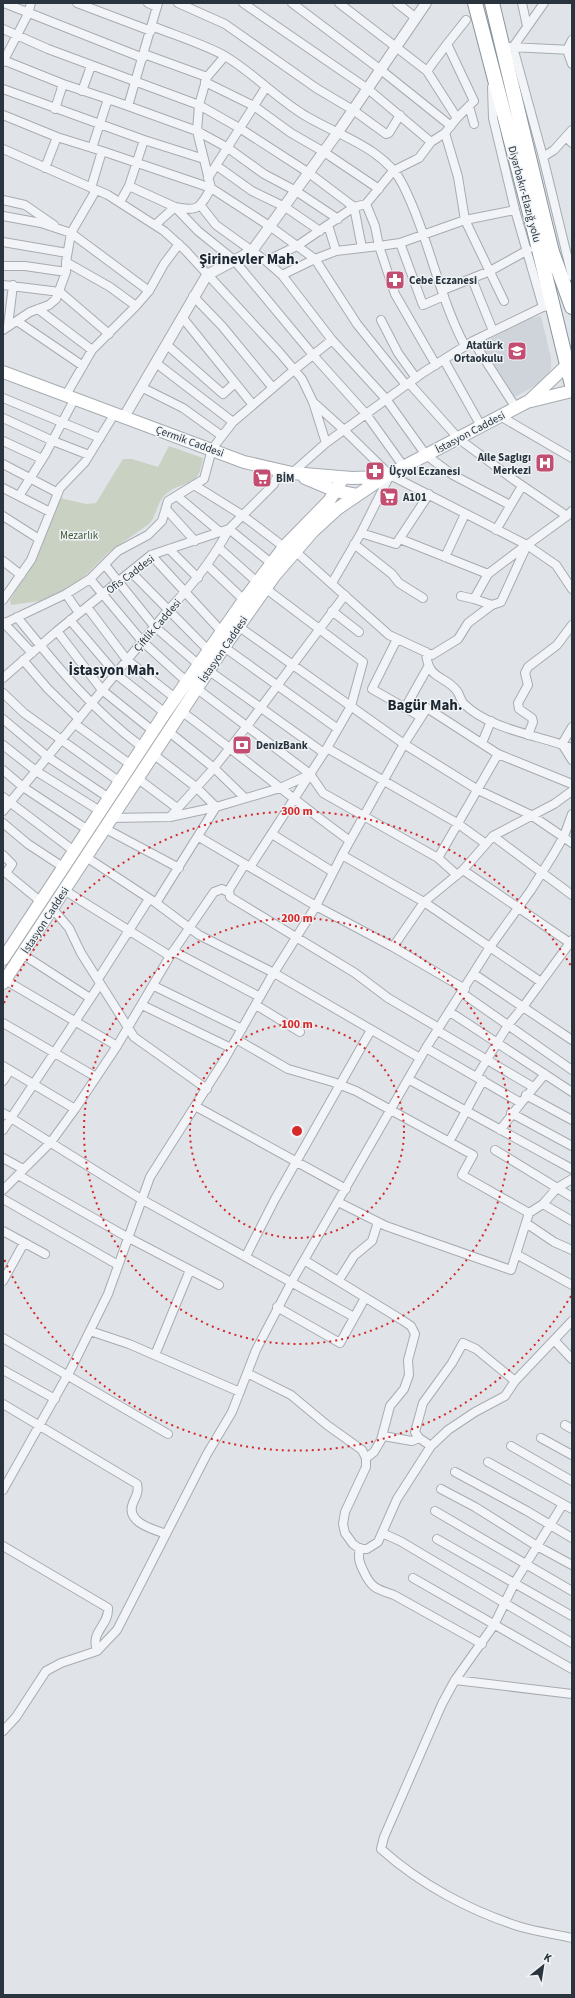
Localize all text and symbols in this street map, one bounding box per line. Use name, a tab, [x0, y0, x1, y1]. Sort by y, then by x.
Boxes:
street label: Diyarbakır-Elazığ yolu	[504, 144, 545, 244]
district label: Şirinevler Mah.	[199, 249, 299, 270]
pharmacy icon: Cebe Eczanesi	[384, 269, 406, 291]
place label: Cebe Eczanesi	[409, 273, 477, 288]
place label: Atatürk Ortaokulu	[454, 338, 503, 366]
school or university icon: Atatürk Ortaokulu	[506, 340, 528, 362]
street label: İstasyon Caddesi	[433, 408, 508, 457]
street label: Çermik Caddesi	[154, 422, 226, 461]
place label: Aile Saglıgı Merkezi	[477, 450, 531, 478]
hospital icon: Aile Saglıgı Merkezi	[534, 452, 556, 474]
pharmacy icon: Üçyol Eczanesi	[364, 460, 386, 482]
place label: Üçyol Eczanesi	[389, 464, 460, 479]
supermarket icon: BİM	[251, 467, 273, 489]
place label: BİM	[276, 471, 294, 486]
supermarket icon: A101	[378, 486, 400, 508]
place label: A101	[402, 490, 427, 505]
park label: Mezarlık	[60, 528, 99, 543]
street label: Ofis Caddesi	[103, 551, 158, 597]
street label: Çiftlik Caddesi	[130, 596, 185, 655]
street label: İstasyon Caddesi	[196, 613, 251, 685]
district label: İstasyon Mah.	[69, 660, 159, 681]
district label: Bagür Mah.	[388, 695, 462, 716]
bank icon: DenizBank	[231, 734, 253, 756]
place label: DenizBank	[256, 738, 308, 753]
text: 300 m	[281, 803, 313, 820]
street label: İstasyon Caddesi	[18, 884, 73, 957]
text: 200 m	[281, 910, 313, 927]
text: 100 m	[281, 1016, 313, 1033]
centre of rings	[290, 1124, 304, 1138]
north arrow	[523, 1946, 563, 1986]
text: K	[541, 1950, 555, 1966]

